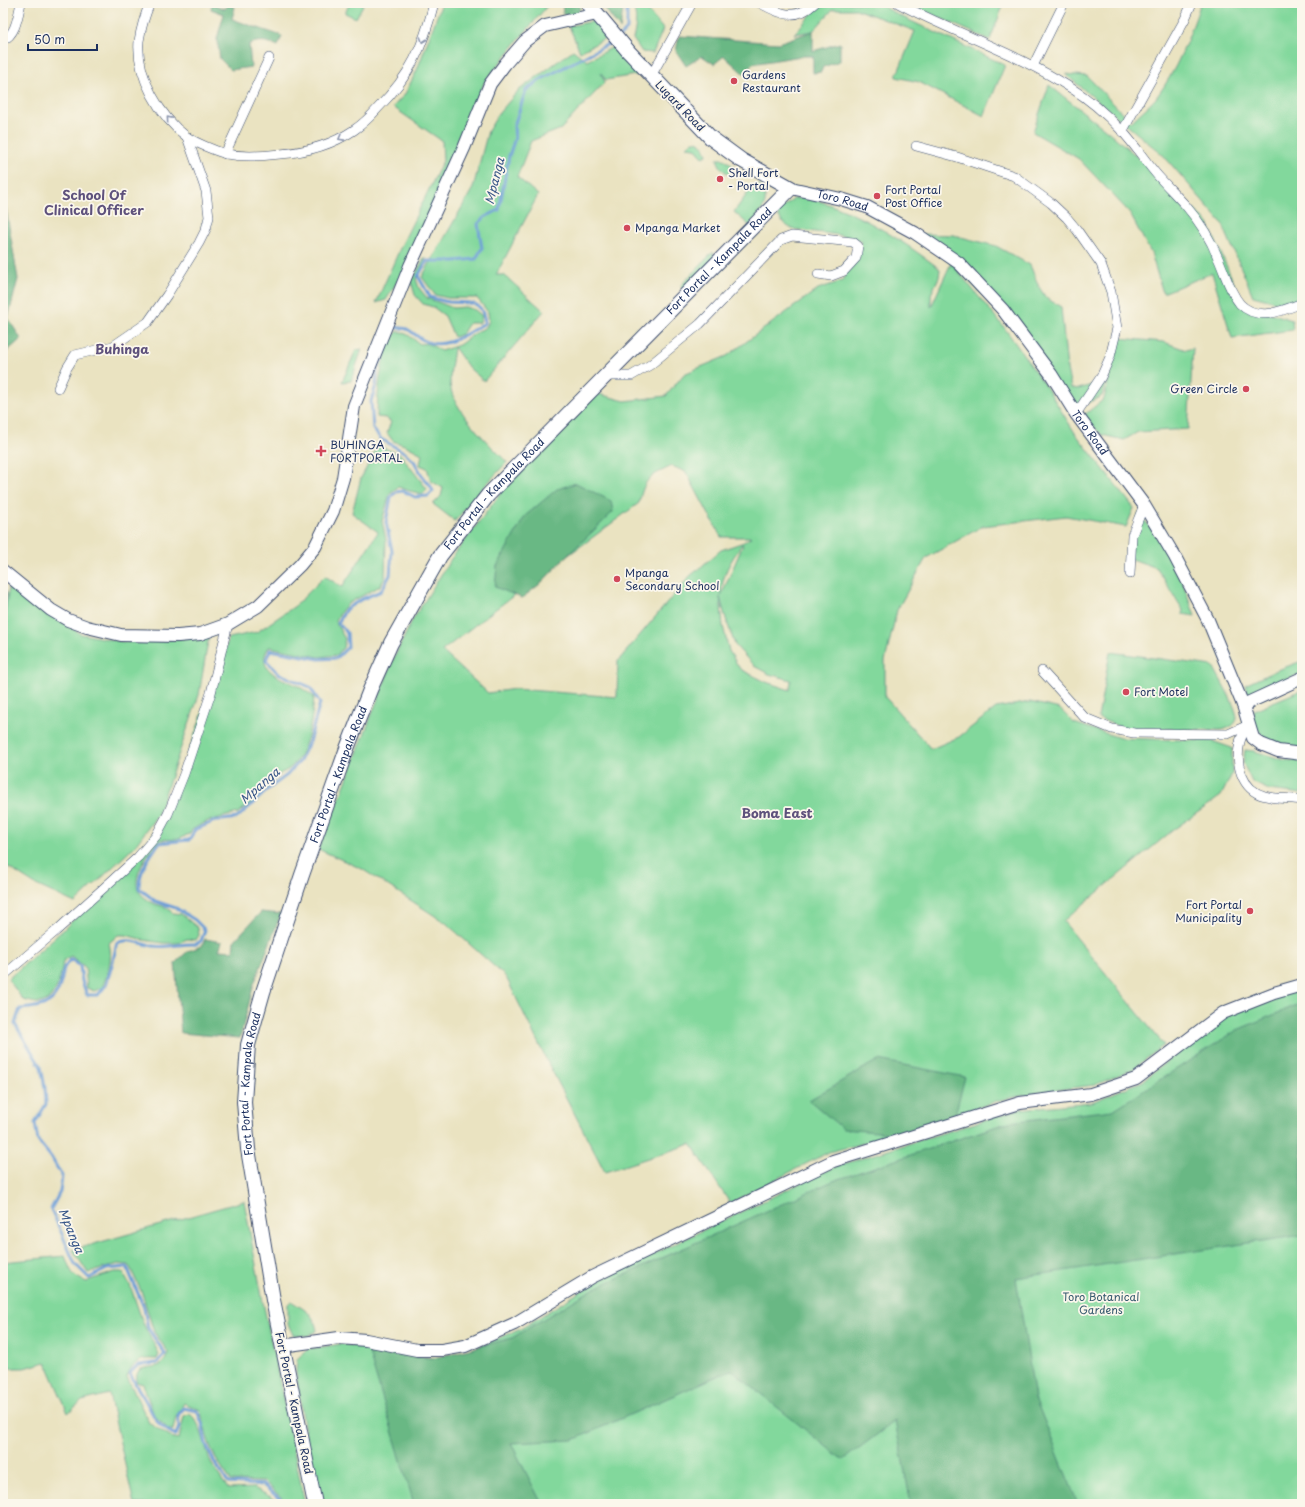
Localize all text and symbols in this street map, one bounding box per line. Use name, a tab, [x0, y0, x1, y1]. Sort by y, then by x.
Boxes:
scale bar	[28, 26, 97, 52]
text: 50 m	[34, 30, 65, 48]
one-way arrow	[419, 37, 428, 44]
place label: Gardens Restaurant	[742, 66, 801, 96]
street label: Lugard Road	[652, 76, 709, 135]
marker: Gardens Restaurant	[729, 76, 739, 86]
one-way arrow	[166, 116, 173, 124]
one-way arrow	[338, 133, 345, 140]
water label: Mpanga	[480, 155, 509, 206]
place label: Shell Fort - Portal	[728, 164, 779, 194]
marker: Shell Fort - Portal	[715, 174, 725, 184]
place label: Fort Portal Post Office	[885, 181, 943, 211]
district label: School Of Clinical Officer	[44, 185, 144, 219]
street label: Toro Road	[815, 185, 871, 215]
marker: Fort Portal Post Office	[872, 191, 882, 201]
street label: Fort Portal - Kampala Road	[662, 203, 776, 318]
place label: Mpanga Market	[635, 219, 721, 236]
marker: Mpanga Market	[622, 223, 632, 233]
district label: Buhinga	[95, 339, 149, 358]
place label: Green Circle	[1170, 380, 1238, 397]
marker: Green Circle	[1241, 384, 1251, 394]
street label: Toro Road	[1068, 407, 1113, 458]
street label: Fort Portal - Kampala Road	[439, 434, 548, 553]
place label: BUHINGA FORTPORTAL	[330, 436, 403, 466]
marker: BUHINGA FORTPORTAL	[315, 445, 327, 457]
place label: Mpanga Secondary School	[625, 564, 719, 594]
marker: Mpanga Secondary School	[612, 574, 622, 584]
place label: Fort Motel	[1134, 683, 1188, 700]
marker: Fort Motel	[1121, 687, 1131, 697]
street label: Fort Portal - Kampala Road	[305, 703, 371, 845]
water label: Mpanga	[236, 763, 284, 808]
district label: Boma East	[741, 803, 813, 822]
place label: Fort Portal Municipality	[1175, 896, 1242, 926]
marker: Fort Portal Municipality	[1245, 906, 1255, 916]
street label: Fort Portal - Kampala Road	[235, 1010, 265, 1157]
water label: Mpanga	[55, 1205, 89, 1256]
park label: Toro Botanical Gardens	[1063, 1288, 1139, 1318]
street label: Fort Portal - Kampala Road	[271, 1330, 318, 1476]

